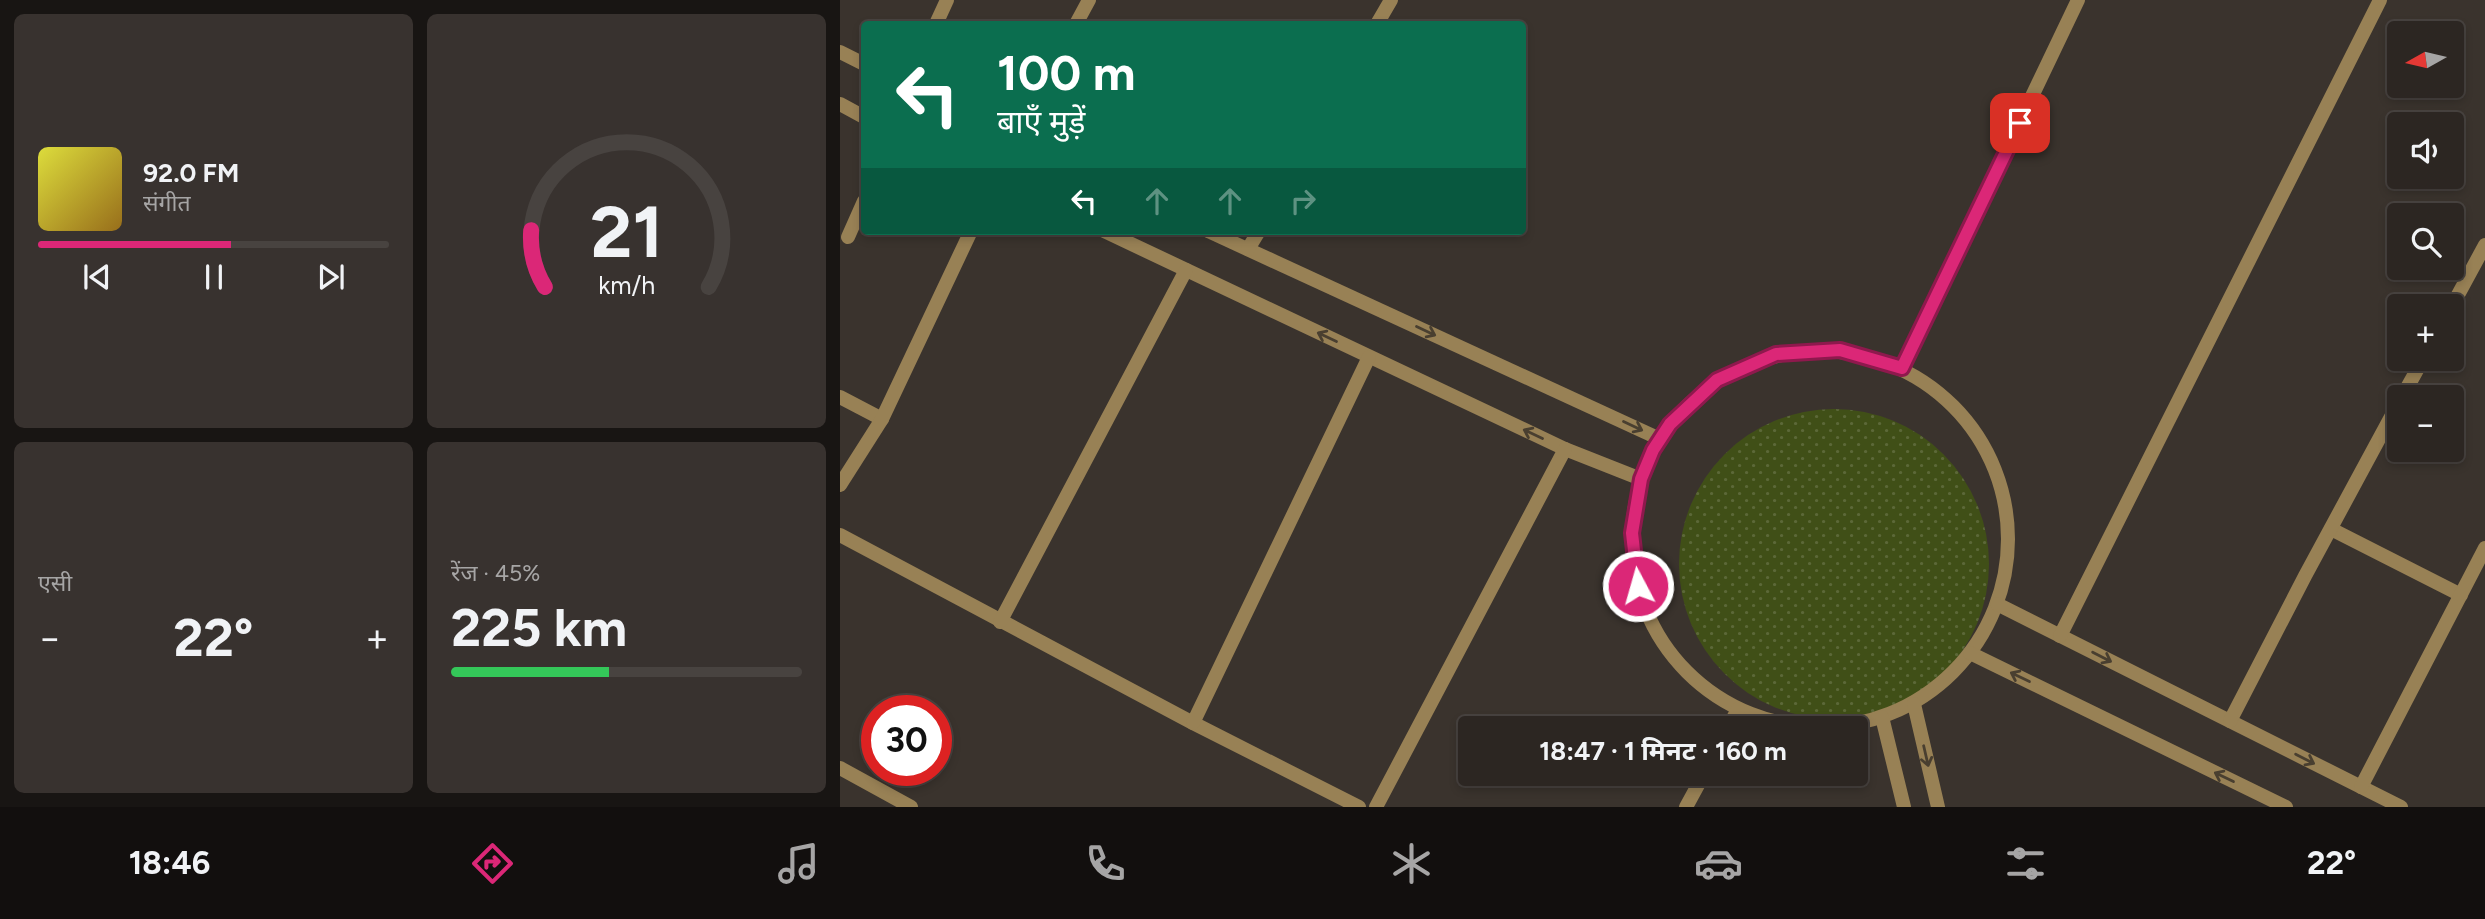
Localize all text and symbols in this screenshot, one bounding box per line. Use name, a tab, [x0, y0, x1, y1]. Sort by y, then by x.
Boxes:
north arrow	[2387, 21, 2464, 98]
map controls	[2387, 21, 2464, 462]
text: 100 m	[997, 43, 1136, 102]
icon: left	[882, 49, 973, 140]
pin	[1990, 93, 2050, 153]
text: बाएँ मुड़ें	[997, 103, 1085, 141]
icon: arrive	[2001, 104, 2039, 142]
button: sound	[2387, 112, 2464, 189]
text: 92.0 FM	[143, 157, 239, 189]
icon: left	[1065, 182, 1103, 220]
icon: ahead	[1138, 182, 1176, 220]
icon: ahead	[1211, 182, 1249, 220]
icon: right	[1284, 182, 1322, 220]
text: संगीत	[143, 189, 191, 217]
text: 21	[590, 189, 663, 276]
button: search	[2387, 203, 2464, 280]
icon: previous	[78, 258, 116, 296]
icon: pause	[195, 258, 233, 296]
icon: next	[312, 258, 350, 296]
text: km/h	[598, 270, 655, 300]
button: +	[2387, 294, 2464, 371]
one-way arrow	[1415, 325, 1436, 338]
one-way arrow	[1317, 330, 1338, 343]
button: −	[2387, 385, 2464, 462]
one-way arrow	[1622, 420, 1643, 433]
one-way arrow	[1523, 427, 1544, 440]
position arrow	[1601, 549, 1675, 623]
text: रेंज · 45%	[451, 559, 540, 587]
text: एसी	[38, 569, 72, 597]
text: 225 km	[451, 597, 627, 659]
text: 22°	[174, 607, 253, 669]
text: −	[38, 615, 62, 661]
text: +	[365, 615, 389, 661]
one-way arrow	[2091, 650, 2112, 664]
one-way arrow	[2010, 670, 2031, 684]
speed limit sign: 30	[861, 695, 952, 786]
text: 18:47 · 1 मिनट · 160 m	[1539, 735, 1787, 767]
one-way arrow	[1920, 744, 1933, 766]
one-way arrow	[2294, 752, 2315, 766]
one-way arrow	[2214, 770, 2235, 783]
icon: directions	[468, 839, 517, 888]
icon: music	[774, 839, 823, 888]
icon: phone	[1081, 839, 1130, 888]
icon: climate	[1387, 839, 1436, 888]
icon: car	[1694, 839, 1743, 888]
icon: filters	[2001, 839, 2050, 888]
text: 18:46	[129, 844, 210, 882]
text: 22°	[2307, 844, 2356, 882]

